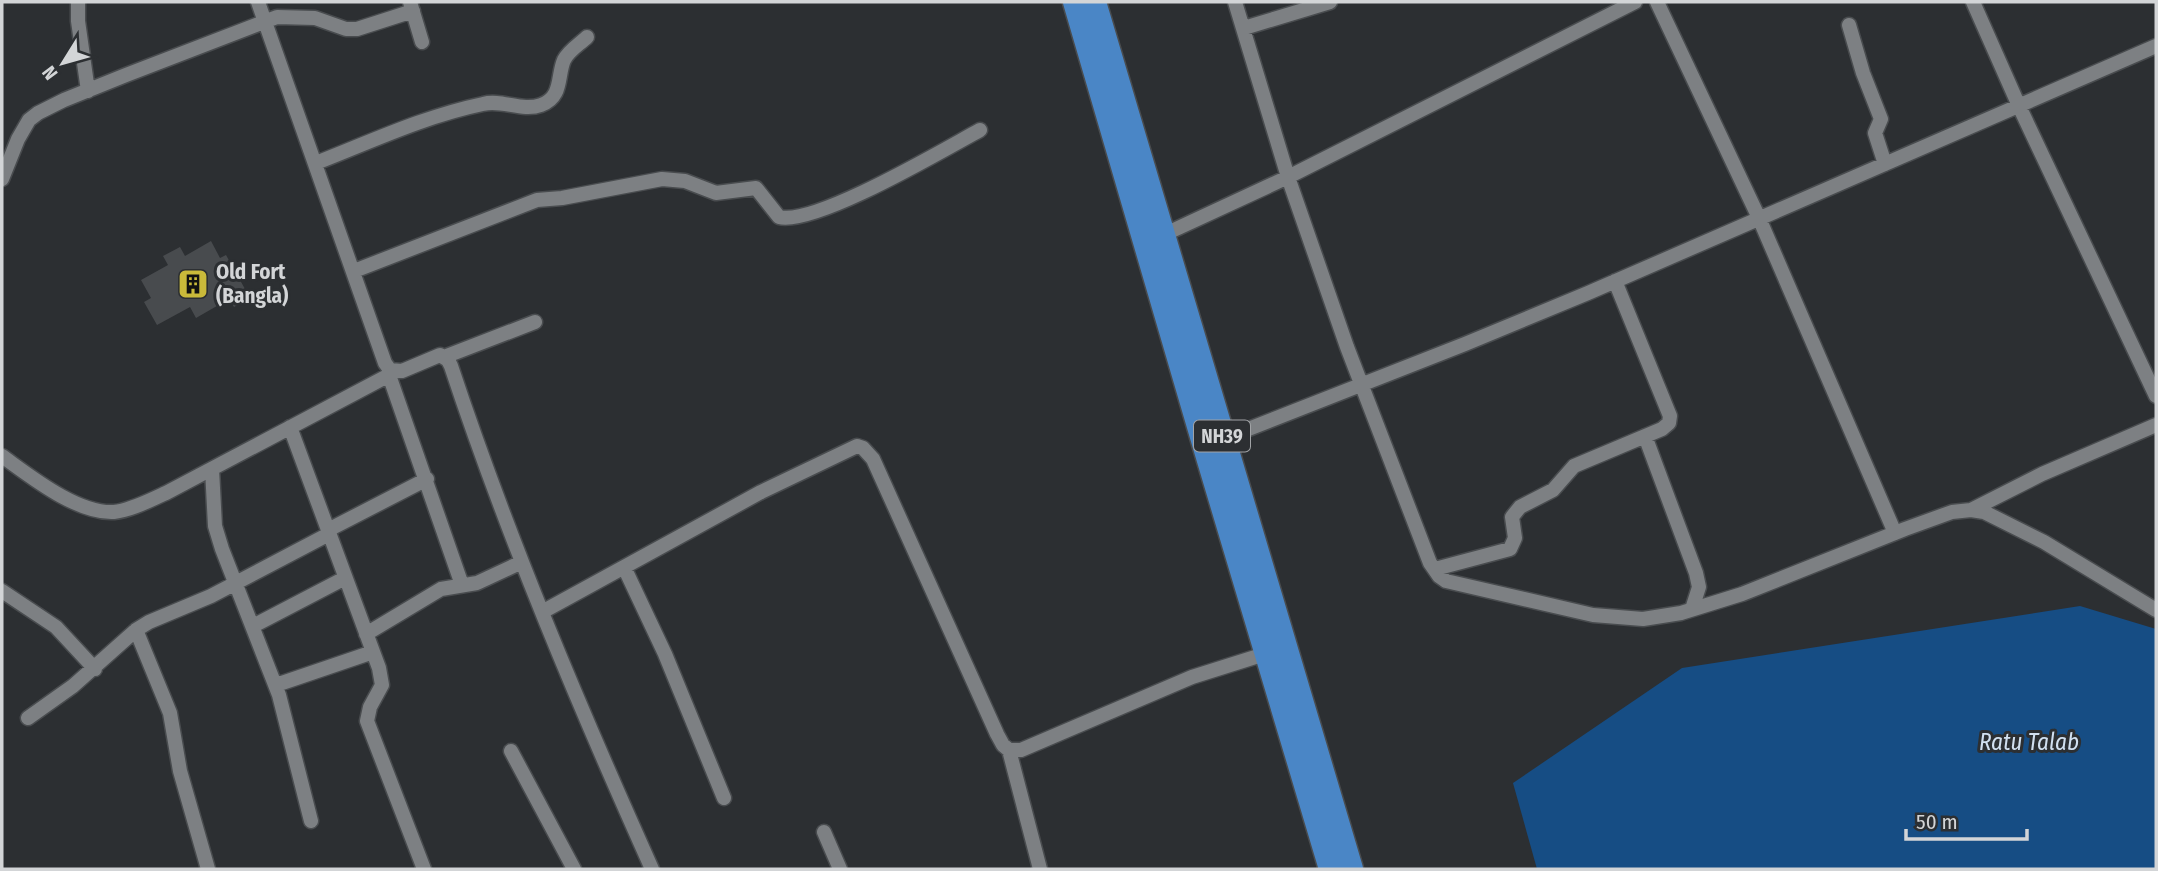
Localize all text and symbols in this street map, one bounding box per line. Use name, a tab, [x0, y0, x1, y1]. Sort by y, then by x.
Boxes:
north arrow	[28, 28, 98, 98]
text: N	[37, 61, 62, 84]
place label: Old Fort (Bangla)	[216, 259, 288, 309]
building icon: Old Fort (Bangla)	[176, 267, 210, 301]
road number: NH39	[1194, 420, 1250, 452]
water label: Ratu Talab	[1979, 728, 2079, 756]
scale bar	[1906, 798, 2027, 842]
text: 50 m	[1916, 809, 1958, 835]

